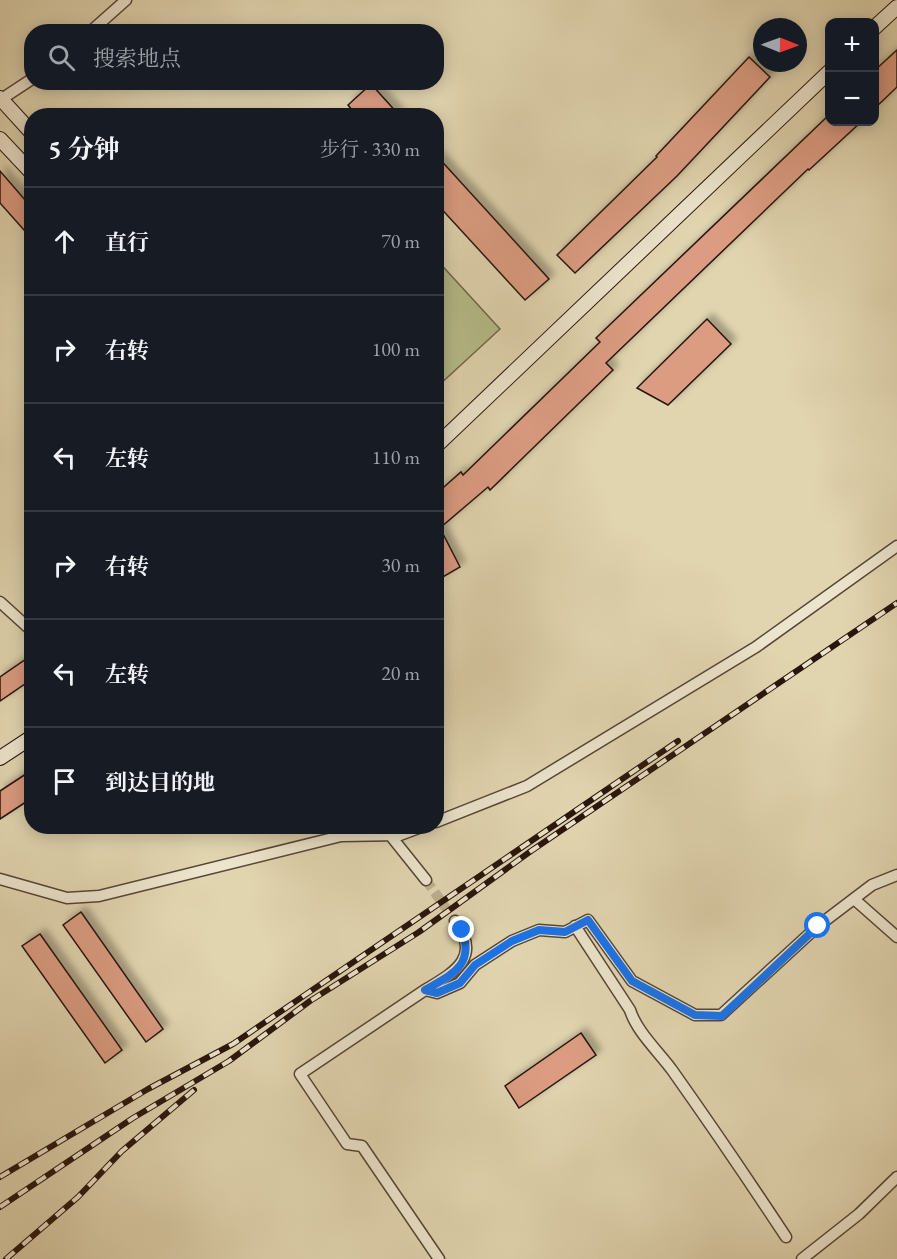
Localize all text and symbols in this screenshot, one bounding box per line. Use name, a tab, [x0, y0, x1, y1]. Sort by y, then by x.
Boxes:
north arrow	[753, 18, 807, 72]
map controls	[825, 18, 879, 126]
button: +	[825, 18, 879, 72]
search box	[24, 24, 444, 90]
icon: search	[45, 41, 78, 74]
text: 搜索地点	[93, 44, 181, 73]
button: −	[825, 72, 879, 126]
text: 5 分钟	[48, 132, 120, 166]
text: 步行 · 330 m	[320, 136, 420, 162]
icon: ahead	[48, 225, 81, 258]
text: 直行	[105, 228, 149, 257]
text: 70 m	[381, 228, 420, 254]
icon: right	[48, 333, 81, 366]
text: 右转	[105, 336, 149, 365]
text: 100 m	[372, 336, 420, 362]
icon: left	[48, 441, 81, 474]
text: 左转	[105, 444, 149, 473]
text: 110 m	[372, 444, 420, 470]
icon: right	[48, 549, 81, 582]
text: 右转	[105, 552, 149, 581]
text: 30 m	[381, 552, 420, 578]
icon: left	[48, 657, 81, 690]
text: 左转	[105, 660, 149, 689]
text: 20 m	[381, 660, 420, 686]
icon: arrive	[48, 765, 81, 798]
text: 到达目的地	[105, 768, 215, 797]
route start	[804, 912, 830, 938]
route end	[448, 916, 474, 942]

